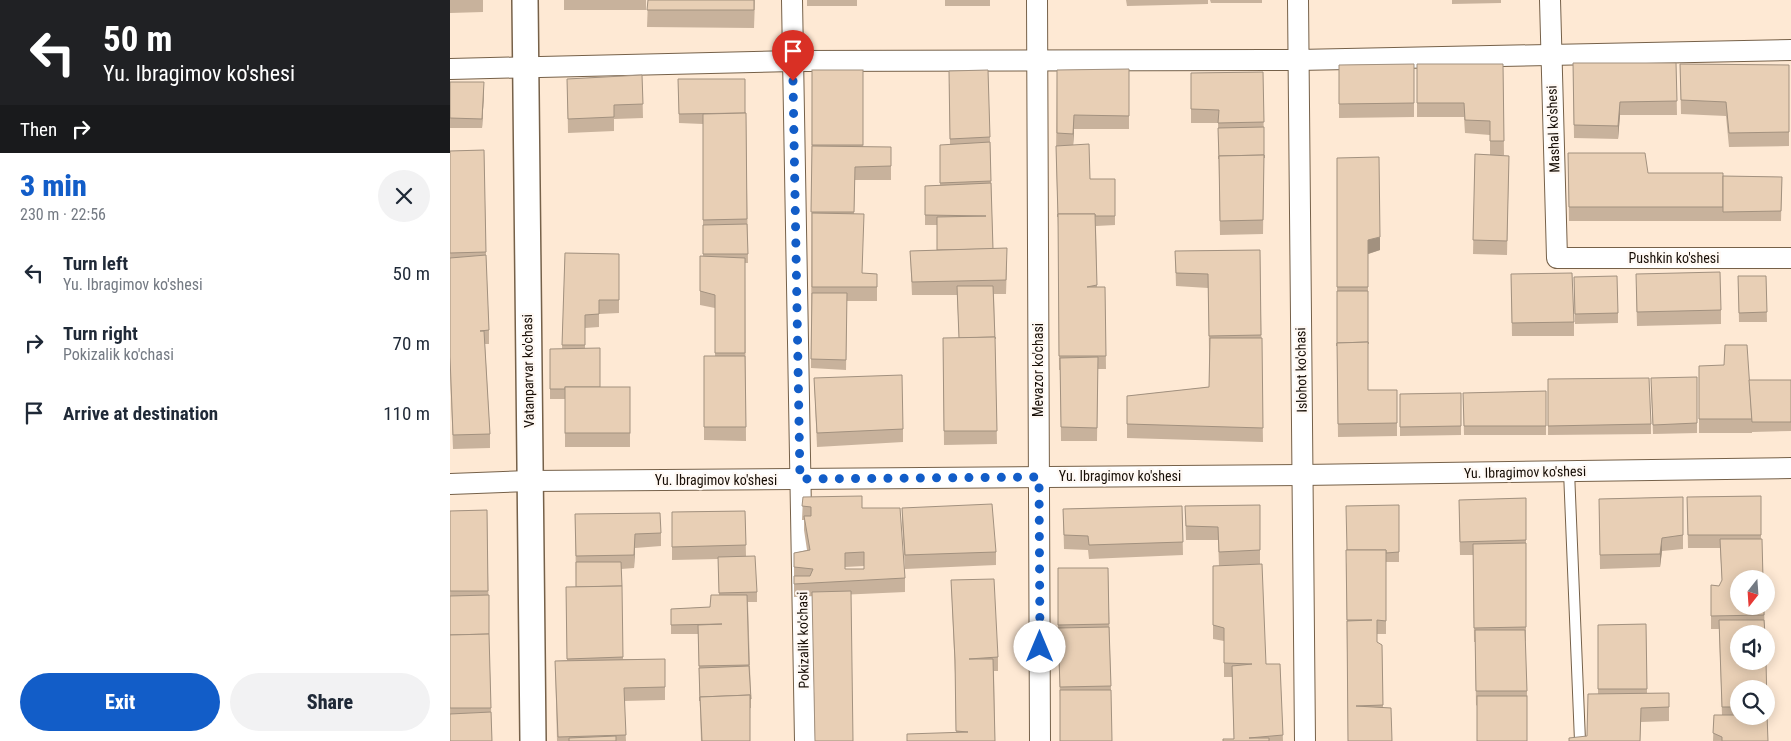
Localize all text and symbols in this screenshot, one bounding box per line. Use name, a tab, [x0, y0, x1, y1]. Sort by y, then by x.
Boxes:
text: 50 m	[103, 19, 172, 60]
icon: left	[20, 20, 85, 85]
pin	[772, 30, 814, 81]
icon: arrive	[779, 37, 807, 65]
text: Yu. Ibragimov ko'shesi	[103, 61, 295, 86]
street label: Mashal ko'shesi	[1543, 85, 1563, 173]
icon: right	[67, 115, 95, 143]
text: Then	[20, 118, 57, 141]
text: 3 min	[20, 168, 87, 203]
button: close	[378, 170, 430, 222]
text: 230 m · 22:56	[20, 205, 106, 224]
street label: Pushkin ko'shesi	[1629, 250, 1719, 266]
text: Turn left	[63, 252, 128, 275]
icon: left	[20, 259, 48, 287]
text: 50 m	[393, 262, 430, 285]
text: Yu. Ibragimov ko'shesi	[63, 275, 203, 294]
street label: Vatanparvar ko'chasi	[519, 314, 537, 428]
text: Turn right	[63, 322, 138, 345]
street label: Mevazor ko'chasi	[1030, 323, 1046, 417]
street label: Islohot ko'chasi	[1292, 327, 1310, 413]
icon: right	[20, 329, 48, 357]
text: 70 m	[393, 332, 430, 355]
text: Pokizalik ko'chasi	[63, 345, 174, 364]
icon: arrive	[20, 399, 48, 427]
text: Arrive at destination	[63, 402, 218, 425]
text: 110 m	[383, 402, 430, 425]
street label: Yu. Ibragimov ko'shesi	[1464, 463, 1586, 481]
street label: Yu. Ibragimov ko'shesi	[1059, 468, 1181, 484]
street label: Yu. Ibragimov ko'shesi	[655, 472, 777, 488]
north arrow	[1730, 570, 1775, 615]
map controls	[1730, 570, 1775, 725]
street label: Pokizalik ko'chasi	[794, 591, 812, 689]
position arrow	[1013, 620, 1065, 672]
button: sound	[1730, 625, 1775, 670]
button: Exit	[20, 673, 220, 731]
button: Share	[230, 673, 430, 731]
button: search	[1730, 680, 1775, 725]

